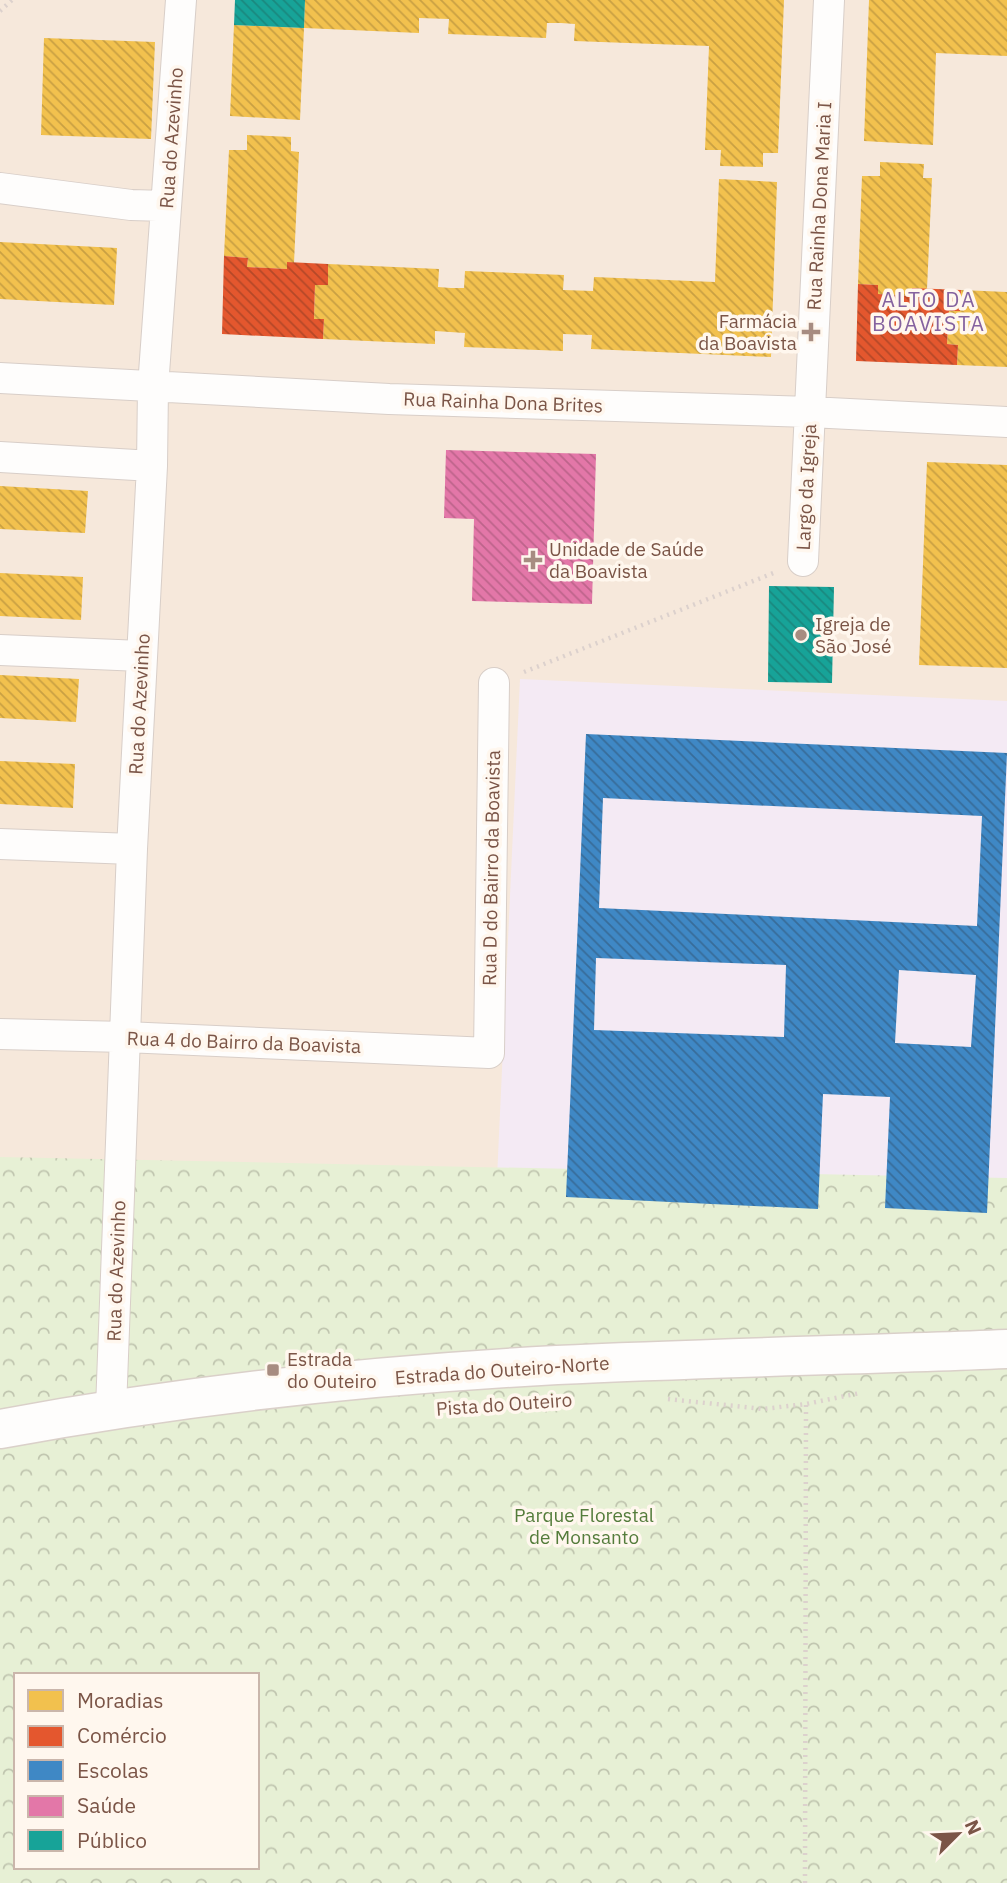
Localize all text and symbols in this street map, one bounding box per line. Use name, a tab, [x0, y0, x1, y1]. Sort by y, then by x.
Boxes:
street label: Rua do Azevinho	[154, 67, 188, 209]
street label: Rua Rainha Dona Maria I	[802, 101, 836, 311]
district label: ALTO DA BOAVISTA	[872, 285, 986, 337]
place label: Farmácia da Boavista	[698, 309, 797, 355]
marker: Farmácia da Boavista	[803, 324, 819, 340]
street label: Rua Rainha Dona Brites	[403, 387, 603, 417]
street label: Largo da Igreja	[791, 423, 821, 551]
place label: Unidade de Saúde da Boavista	[549, 537, 704, 583]
marker: Unidade de Saúde da Boavista	[523, 550, 543, 570]
place label: Igreja de São José	[815, 612, 891, 658]
marker: Igreja de São José	[793, 627, 809, 643]
street label: Rua do Azevinho	[123, 633, 155, 775]
street label: Rua D do Bairro da Boavista	[477, 750, 505, 986]
street label: Rua 4 do Bairro da Boavista	[126, 1026, 362, 1058]
street label: Rua do Azevinho	[102, 1200, 130, 1342]
place label: Estrada do Outeiro	[287, 1347, 377, 1393]
street label: Estrada do Outeiro-Norte	[394, 1351, 610, 1389]
marker: Estrada do Outeiro	[265, 1362, 281, 1378]
street label: Pista do Outeiro	[435, 1387, 573, 1421]
park label: Parque Florestal de Monsanto	[514, 1503, 654, 1549]
legend	[14, 1673, 259, 1869]
text: Moradias	[77, 1686, 164, 1714]
text: Comércio	[77, 1721, 167, 1749]
text: Escolas	[77, 1756, 149, 1784]
text: Saúde	[77, 1791, 136, 1819]
north arrow	[923, 1799, 993, 1869]
text: N	[960, 1816, 987, 1838]
text: Público	[77, 1826, 147, 1854]

